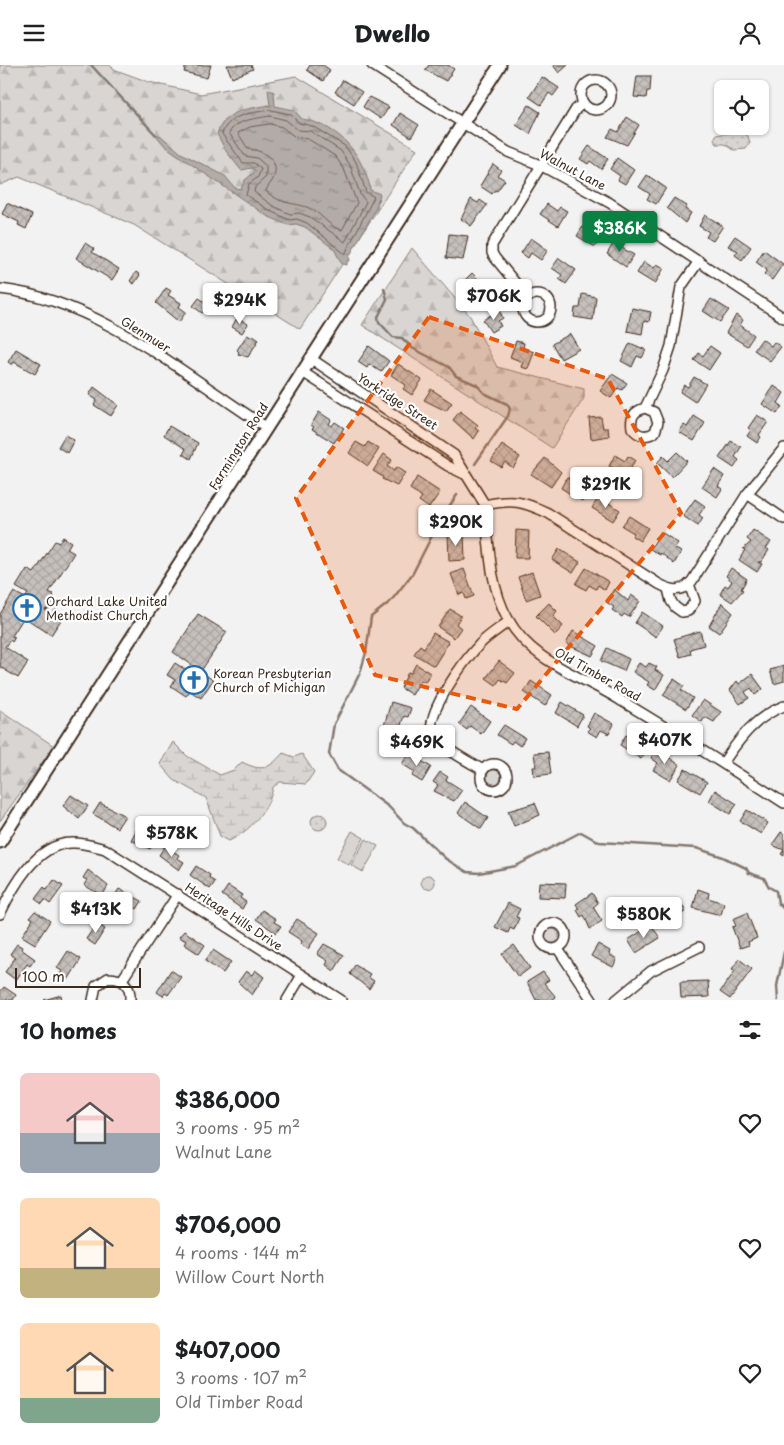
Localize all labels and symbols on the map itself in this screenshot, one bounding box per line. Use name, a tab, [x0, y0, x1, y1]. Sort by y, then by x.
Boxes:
street label: Walnut Lane	[537, 144, 610, 194]
pin: $386K	[585, 211, 655, 253]
pin: $706K	[459, 279, 529, 321]
pin: $294K	[205, 283, 275, 325]
street label: Glenmuer	[118, 312, 175, 357]
street label: Yorkridge Street	[354, 368, 442, 434]
street label: Farmington Road	[204, 399, 272, 493]
pin: $291K	[571, 467, 641, 509]
pin: $290K	[421, 505, 491, 547]
place label: Orchard Lake United Methodist Church	[46, 592, 167, 624]
church icon: Orchard Lake United Methodist Church	[12, 593, 42, 623]
street label: Old Timber Road	[552, 643, 645, 705]
place label: Korean Presbyterian Church of Michigan	[213, 664, 332, 696]
church icon: Korean Presbyterian Church of Michigan	[179, 665, 209, 695]
pin: $407K	[630, 723, 700, 765]
pin: $469K	[382, 725, 452, 767]
pin: $578K	[137, 815, 207, 858]
street label: Heritage Hills Drive	[182, 878, 286, 954]
pin: $413K	[61, 891, 131, 934]
pin: $580K	[609, 897, 679, 939]
scale bar	[15, 965, 141, 988]

